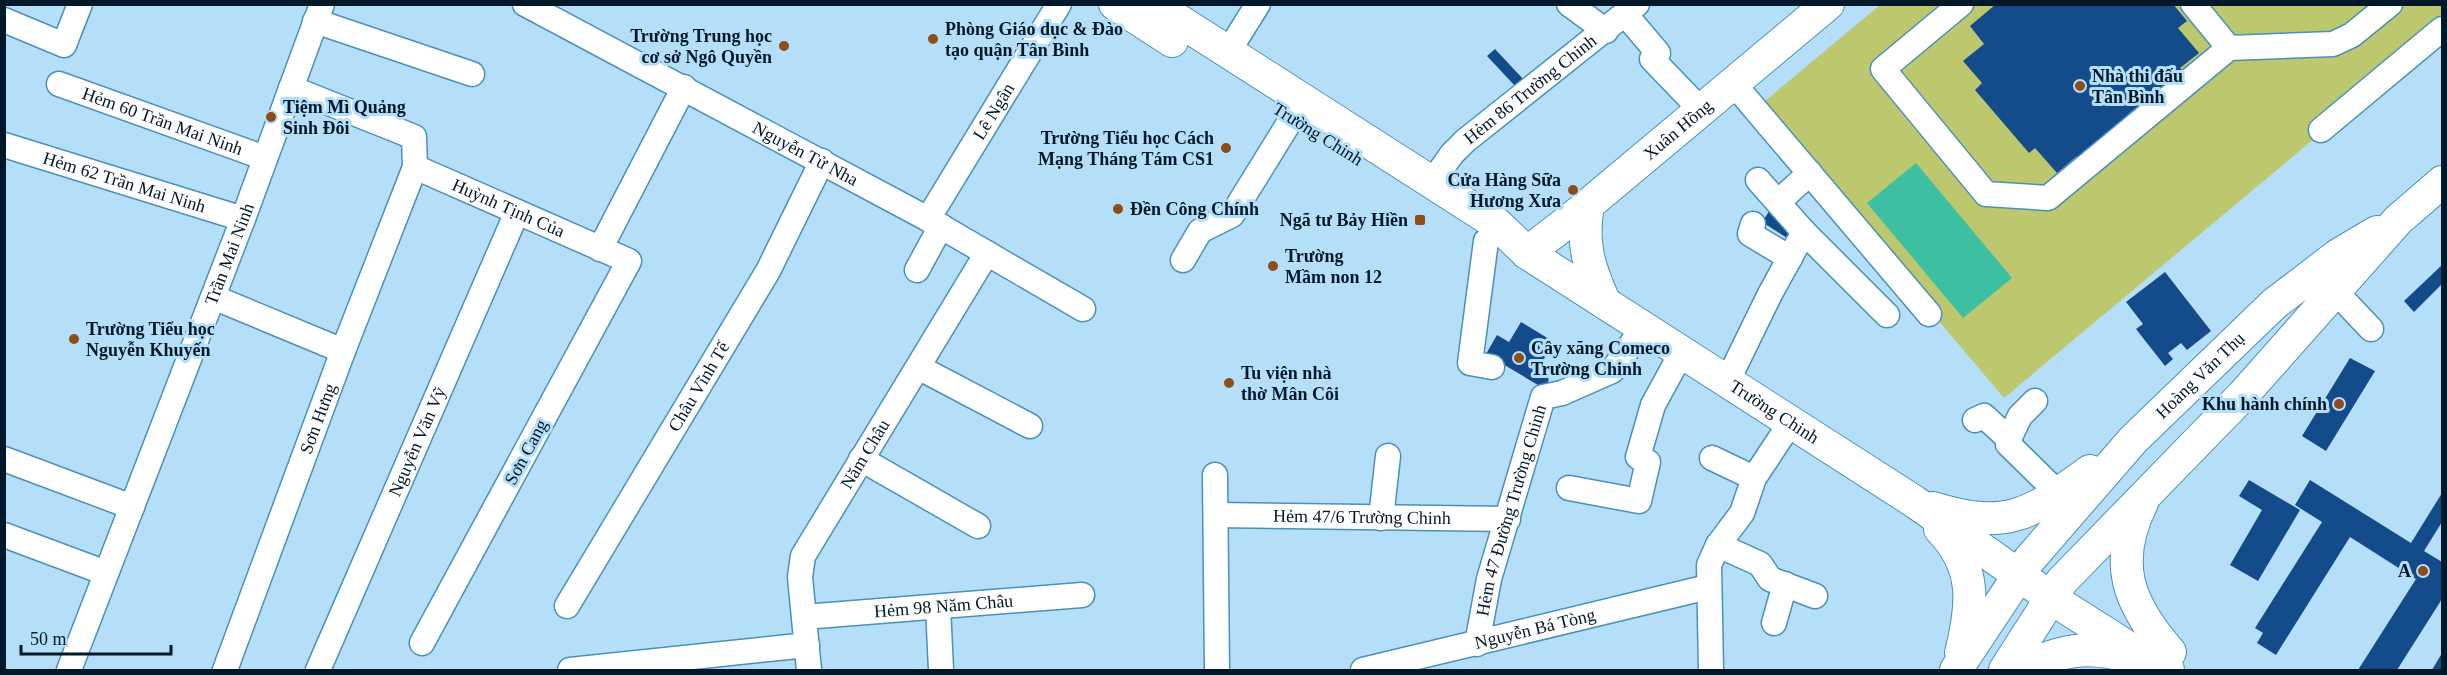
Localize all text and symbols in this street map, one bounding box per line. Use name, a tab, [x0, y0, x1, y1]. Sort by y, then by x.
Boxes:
place label: Phòng Giáo dục & Đào tạo quận Tân Bình	[945, 19, 1123, 60]
place label: Trường Trung học cơ sở Ngô Quyền	[630, 26, 772, 67]
street label: Hẻm 86 Trường Chinh	[1460, 30, 1600, 148]
marker: Phòng Giáo dục & Đào tạo quận Tân Bình	[926, 32, 940, 46]
marker: Trường Trung học cơ sở Ngô Quyền	[777, 39, 791, 53]
place label: Nhà thi đấu Tân Bình	[2092, 66, 2183, 107]
marker: Nhà thi đấu Tân Bình	[2073, 79, 2087, 93]
street label: Lê Ngân	[969, 80, 1018, 143]
street label: Hẻm 60 Trần Mai Ninh	[80, 83, 245, 159]
street label: Xuân Hồng	[1639, 95, 1716, 164]
place label: Tiệm Mì Quảng Sinh Đôi	[283, 97, 406, 138]
street label: Trường Chinh	[1269, 98, 1367, 170]
marker: Tiệm Mì Quảng Sinh Đôi	[264, 110, 278, 124]
street label: Nguyễn Tử Nha	[749, 117, 862, 190]
place label: Trường Tiểu học Cách Mạng Tháng Tám CS1	[1038, 128, 1214, 169]
marker: Trường Tiểu học Cách Mạng Tháng Tám CS1	[1219, 141, 1233, 155]
street label: Hẻm 62 Trần Mai Ninh	[41, 148, 208, 217]
place label: Cửa Hàng Sữa Hương Xưa	[1447, 170, 1561, 211]
street label: Huỳnh Tịnh Của	[449, 175, 568, 241]
marker: Cửa Hàng Sữa Hương Xưa	[1566, 183, 1580, 197]
place label: Đền Công Chính	[1130, 199, 1259, 219]
street label: Trần Mai Ninh	[201, 200, 258, 308]
marker: Đền Công Chính	[1111, 202, 1125, 216]
place label: Ngã tư Bảy Hiền	[1280, 210, 1408, 230]
marker: Ngã tư Bảy Hiền	[1413, 213, 1427, 227]
place label: Trường Mầm non 12	[1285, 246, 1382, 287]
marker: Trường Mầm non 12	[1266, 259, 1280, 273]
place label: Trường Tiểu học Nguyễn Khuyến	[86, 319, 215, 360]
street label: Hoàng Văn Thụ	[2152, 328, 2249, 423]
marker: Trường Tiểu học Nguyễn Khuyến	[67, 332, 81, 346]
street label: Châu Vĩnh Tế	[664, 337, 734, 435]
place label: Cây xăng Comeco Trường Chinh	[1531, 338, 1670, 379]
marker: Cây xăng Comeco Trường Chinh	[1512, 351, 1526, 365]
place label: Tu viện nhà thờ Mân Côi	[1241, 363, 1339, 404]
marker: Tu viện nhà thờ Mân Côi	[1222, 376, 1236, 390]
street label: Trường Chinh	[1726, 376, 1823, 448]
street label: Sơn Hưng	[296, 381, 340, 457]
street label: Nguyễn Văn Vỹ	[385, 384, 450, 499]
place label: Khu hành chính	[2202, 394, 2327, 414]
marker: Khu hành chính	[2332, 397, 2346, 411]
street label: Hẻm 47 Đường Trường Chinh	[1472, 402, 1550, 618]
street label: Sơn Cang	[500, 416, 552, 488]
street label: Năm Châu	[836, 416, 894, 492]
street label: Hẻm 47/6 Trường Chinh	[1273, 506, 1451, 528]
place label: A	[2398, 561, 2411, 581]
marker: A	[2416, 564, 2430, 578]
street label: Hẻm 98 Năm Châu	[873, 590, 1014, 621]
street label: Nguyễn Bá Tòng	[1473, 604, 1598, 653]
scale bar	[21, 618, 171, 656]
text: 50 m	[30, 629, 67, 649]

